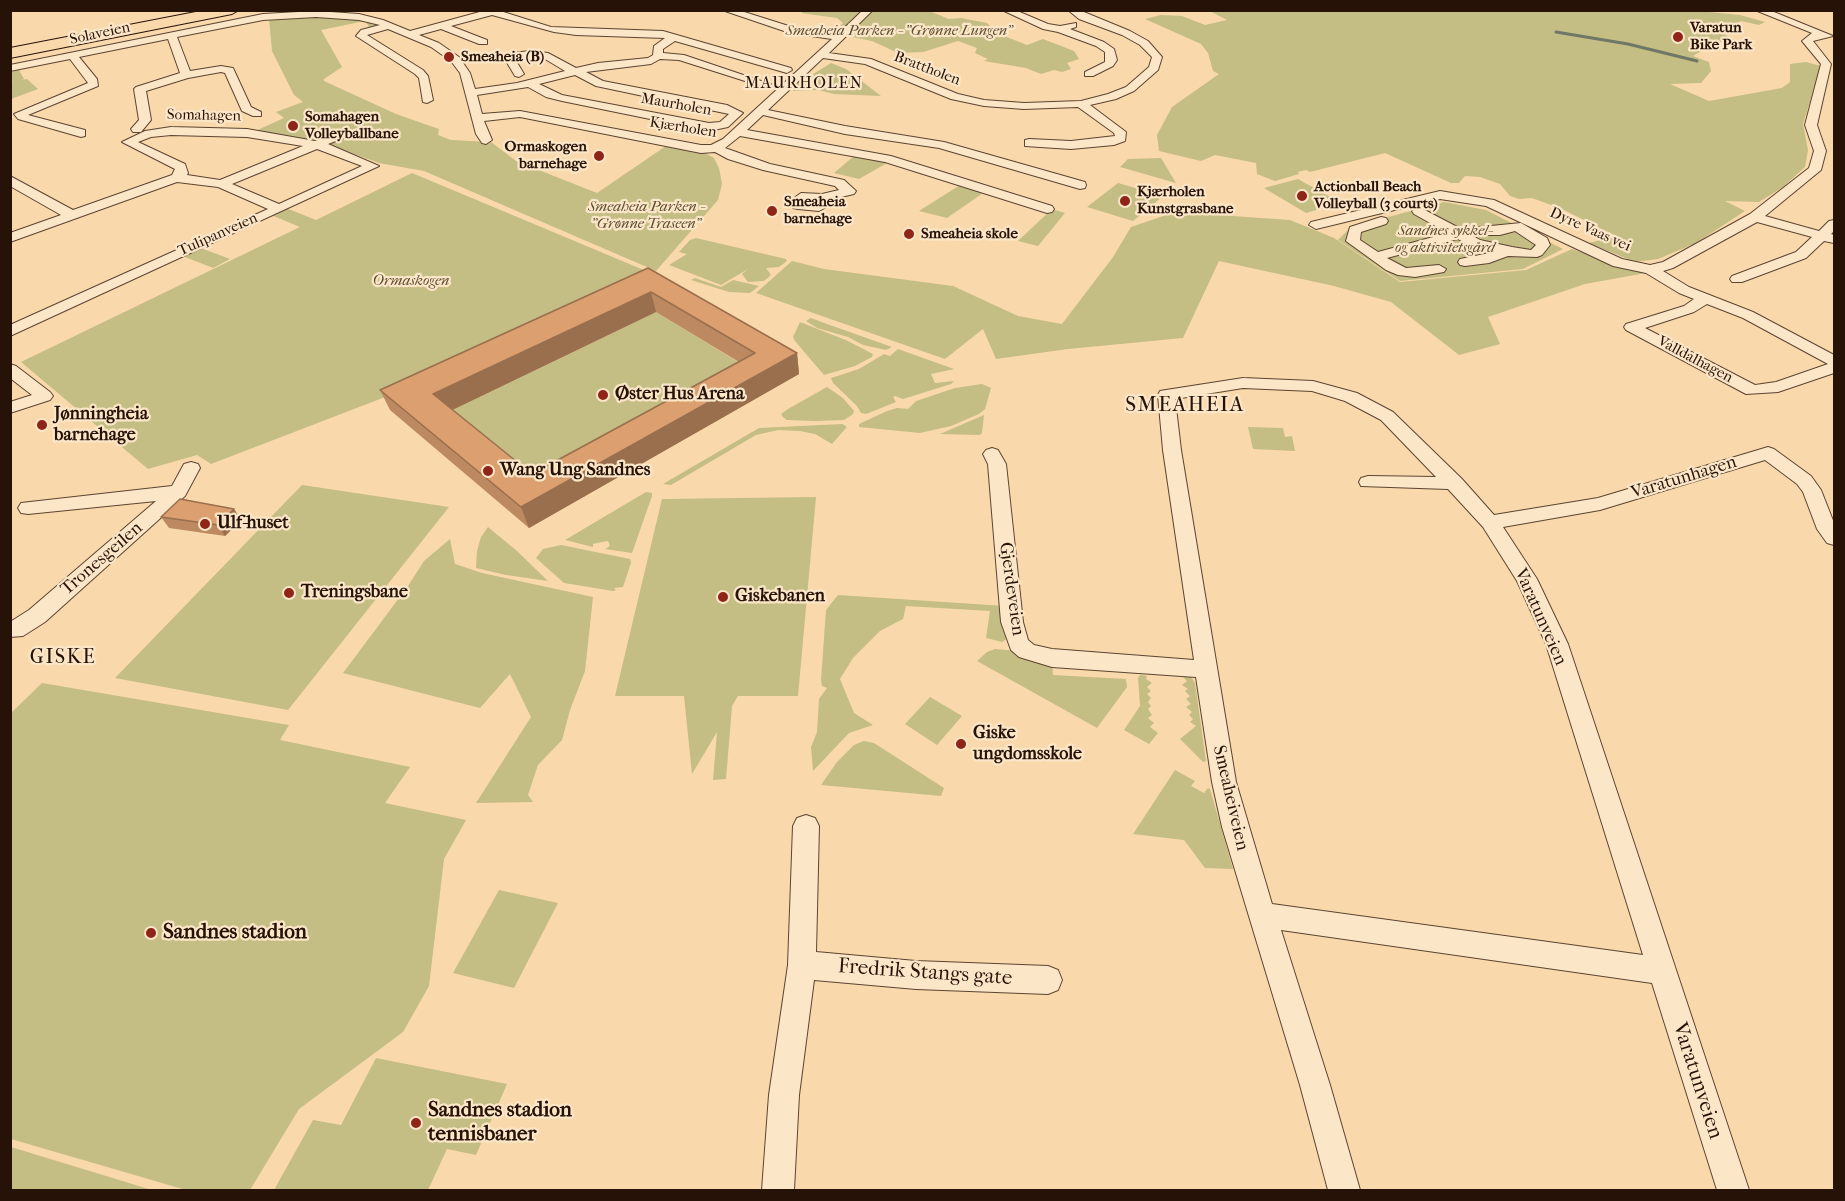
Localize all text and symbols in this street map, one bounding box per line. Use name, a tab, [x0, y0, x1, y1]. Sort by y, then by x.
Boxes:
street label: Solaveien	[68, 19, 132, 49]
place label: Varatun Bike Park	[1690, 19, 1752, 54]
park label: Smeaheia Parken - "Grønne Lungen"	[786, 22, 1012, 40]
marker: Varatun Bike Park	[1671, 30, 1685, 44]
place label: Smeaheia (B)	[461, 48, 544, 66]
street label: Brattholen	[891, 48, 963, 90]
marker: Smeaheia (B)	[442, 50, 456, 64]
district label: MAURHOLEN	[745, 74, 863, 94]
street label: Maurholen	[639, 90, 713, 120]
street label: Somahagen	[167, 106, 241, 126]
place label: Somahagen Volleyballbane	[305, 108, 399, 143]
street label: Kjærholen	[648, 114, 718, 142]
marker: Somahagen Volleyballbane	[286, 119, 300, 133]
place label: Ormaskogen barnehage	[505, 138, 587, 173]
marker: Ormaskogen barnehage	[592, 149, 606, 163]
place label: Actionball Beach Volleyball (3 courts)	[1314, 178, 1438, 213]
place label: Kjærholen Kunstgrasbane	[1137, 183, 1233, 218]
marker: Actionball Beach Volleyball (3 courts)	[1295, 189, 1309, 203]
place label: Smeaheia barnehage	[784, 193, 852, 228]
marker: Kjærholen Kunstgrasbane	[1118, 194, 1132, 208]
park label: Smeaheia Parken - "Grønne Traseen"	[588, 198, 704, 233]
marker: Smeaheia barnehage	[765, 204, 779, 218]
street label: Dyre Vaas vei	[1547, 204, 1633, 256]
street label: Tulipanveien	[175, 209, 261, 261]
park label: Sandnes sykkel- og aktivitetsgård	[1395, 222, 1495, 257]
place label: Smeaheia skole	[921, 225, 1018, 243]
marker: Smeaheia skole	[902, 227, 916, 241]
park label: Ormaskogen	[373, 272, 449, 290]
street label: Valldalhagen	[1654, 333, 1736, 387]
place label: Øster Hus Arena	[615, 384, 744, 406]
marker: Øster Hus Arena	[596, 388, 610, 402]
district label: SMEAHEIA	[1125, 393, 1245, 419]
place label: Jønningheia barnehage	[54, 404, 148, 446]
marker: Jønningheia barnehage	[35, 418, 49, 432]
street label: Varatunhagen	[1629, 452, 1739, 504]
place label: Wang Ung Sandnes	[500, 460, 650, 482]
marker: Wang Ung Sandnes	[481, 464, 495, 478]
place label: Ulf-huset	[217, 513, 289, 535]
marker: Ulf-huset	[198, 517, 212, 531]
street label: Tronesgeilen	[57, 518, 147, 600]
street label: Gjerdeveien	[994, 541, 1028, 637]
street label: Varatunveien	[1509, 565, 1571, 669]
place label: Treningsbane	[301, 582, 408, 604]
marker: Treningsbane	[282, 586, 296, 600]
place label: Giskebanen	[735, 586, 825, 608]
marker: Giskebanen	[716, 590, 730, 604]
district label: GISKE	[30, 646, 96, 670]
place label: Giske ungdomsskole	[973, 723, 1082, 766]
marker: Giske ungdomsskole	[954, 737, 968, 751]
street label: Smeaheiveien	[1207, 743, 1253, 853]
place label: Sandnes stadion	[163, 920, 307, 946]
marker: Sandnes stadion	[144, 926, 158, 940]
street label: Fredrik Stangs gate	[837, 954, 1013, 992]
street label: Varatunveien	[1666, 1020, 1728, 1142]
place label: Sandnes stadion tennisbaner	[428, 1098, 572, 1148]
marker: Sandnes stadion tennisbaner	[409, 1116, 423, 1130]

